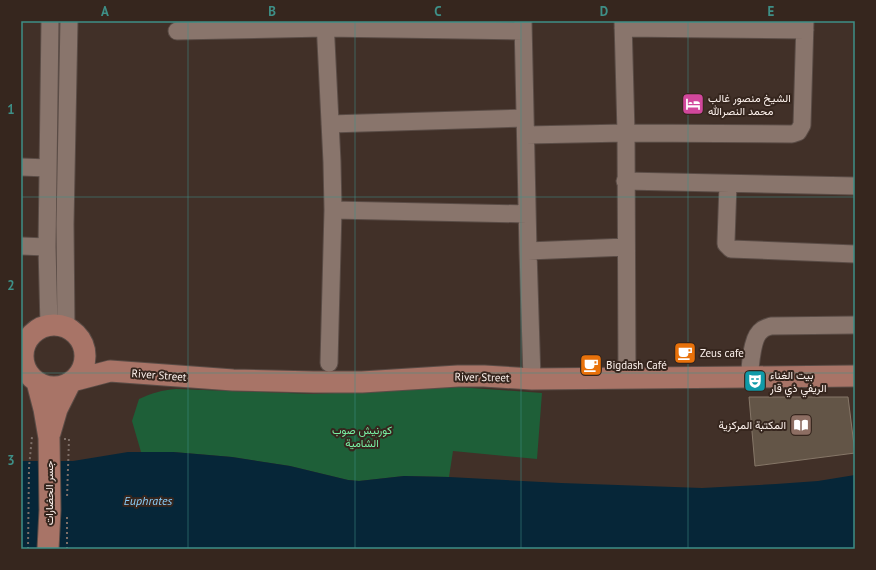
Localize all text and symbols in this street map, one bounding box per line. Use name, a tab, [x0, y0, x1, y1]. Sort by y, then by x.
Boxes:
text: A	[101, 3, 109, 20]
text: B	[268, 3, 276, 20]
text: C	[434, 3, 442, 20]
text: D	[600, 3, 608, 20]
text: E	[768, 3, 775, 20]
hotel icon: الشيخ منصور غالب محمد النصرالله	[680, 91, 706, 117]
place label: الشيخ منصور غالب محمد النصرالله	[708, 91, 791, 118]
text: 1	[7, 101, 15, 118]
text: 2	[7, 277, 15, 294]
cafe icon: Zeus cafe	[672, 340, 698, 366]
place label: Zeus cafe	[700, 346, 744, 360]
cafe icon: Bigdash Café	[578, 352, 604, 378]
place label: Bigdash Café	[606, 358, 667, 372]
street label: River Street	[131, 366, 187, 384]
theatre icon: بيت الغناء الريفي ذي قار	[742, 368, 768, 394]
place label: بيت الغناء الريفي ذي قار	[769, 368, 827, 398]
street label: River Street	[454, 370, 510, 384]
library icon: المكتبة المركزية	[788, 412, 814, 438]
place label: المكتبة المركزية	[718, 418, 786, 432]
park label: كورنيش صوب الشامية	[332, 423, 392, 450]
text: 3	[7, 452, 15, 469]
street label: جسر الحضارات	[42, 461, 56, 525]
water label: Euphrates	[124, 493, 172, 508]

